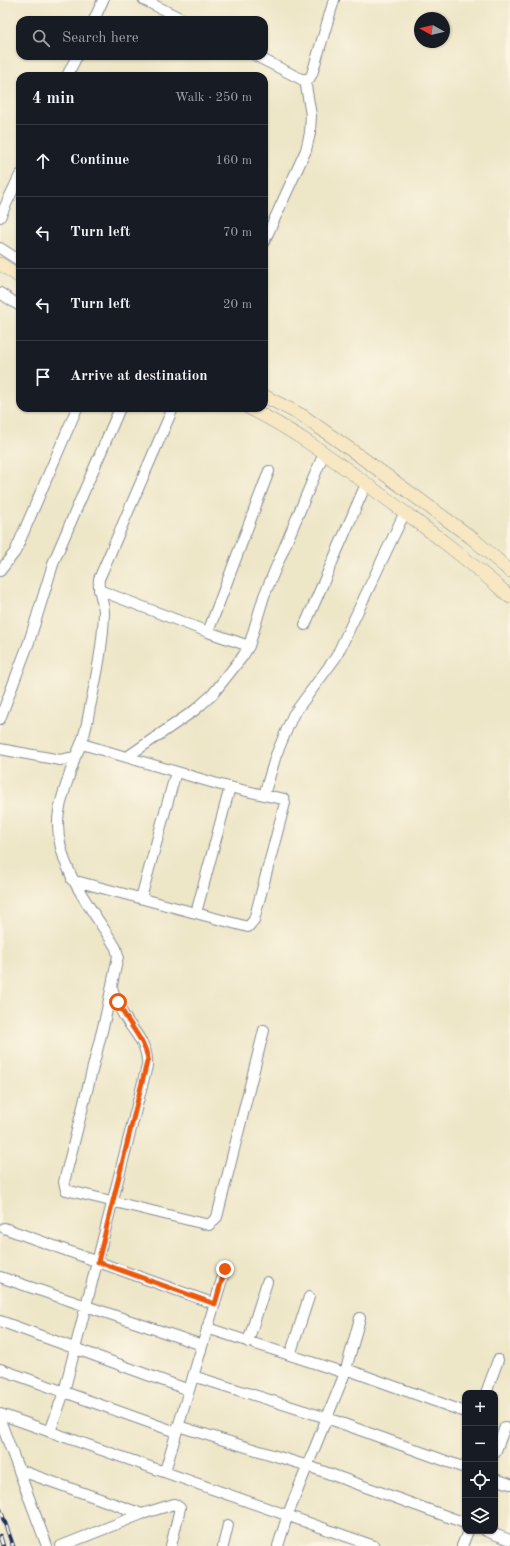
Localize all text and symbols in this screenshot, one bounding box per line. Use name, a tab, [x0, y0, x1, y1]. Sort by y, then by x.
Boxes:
north arrow	[414, 12, 450, 48]
search box	[16, 16, 268, 60]
icon: search	[30, 27, 52, 49]
text: Search here	[62, 31, 139, 46]
text: 4 min	[32, 90, 75, 107]
text: Walk · 250 m	[175, 91, 252, 104]
icon: ahead	[32, 150, 54, 172]
text: Continue	[70, 153, 129, 168]
text: 160 m	[215, 154, 252, 167]
icon: left	[32, 222, 54, 244]
text: Turn left	[70, 225, 130, 240]
text: 70 m	[223, 226, 252, 239]
icon: left	[32, 294, 54, 316]
text: Turn left	[70, 297, 130, 312]
text: 20 m	[223, 298, 252, 311]
icon: arrive	[32, 366, 54, 388]
text: Arrive at destination	[70, 369, 208, 384]
route start	[109, 993, 127, 1011]
route end	[216, 1260, 234, 1278]
map controls	[462, 1390, 498, 1534]
button: +	[462, 1390, 498, 1426]
button: −	[462, 1426, 498, 1462]
button: locate	[462, 1462, 498, 1498]
button: layers	[462, 1498, 498, 1534]

